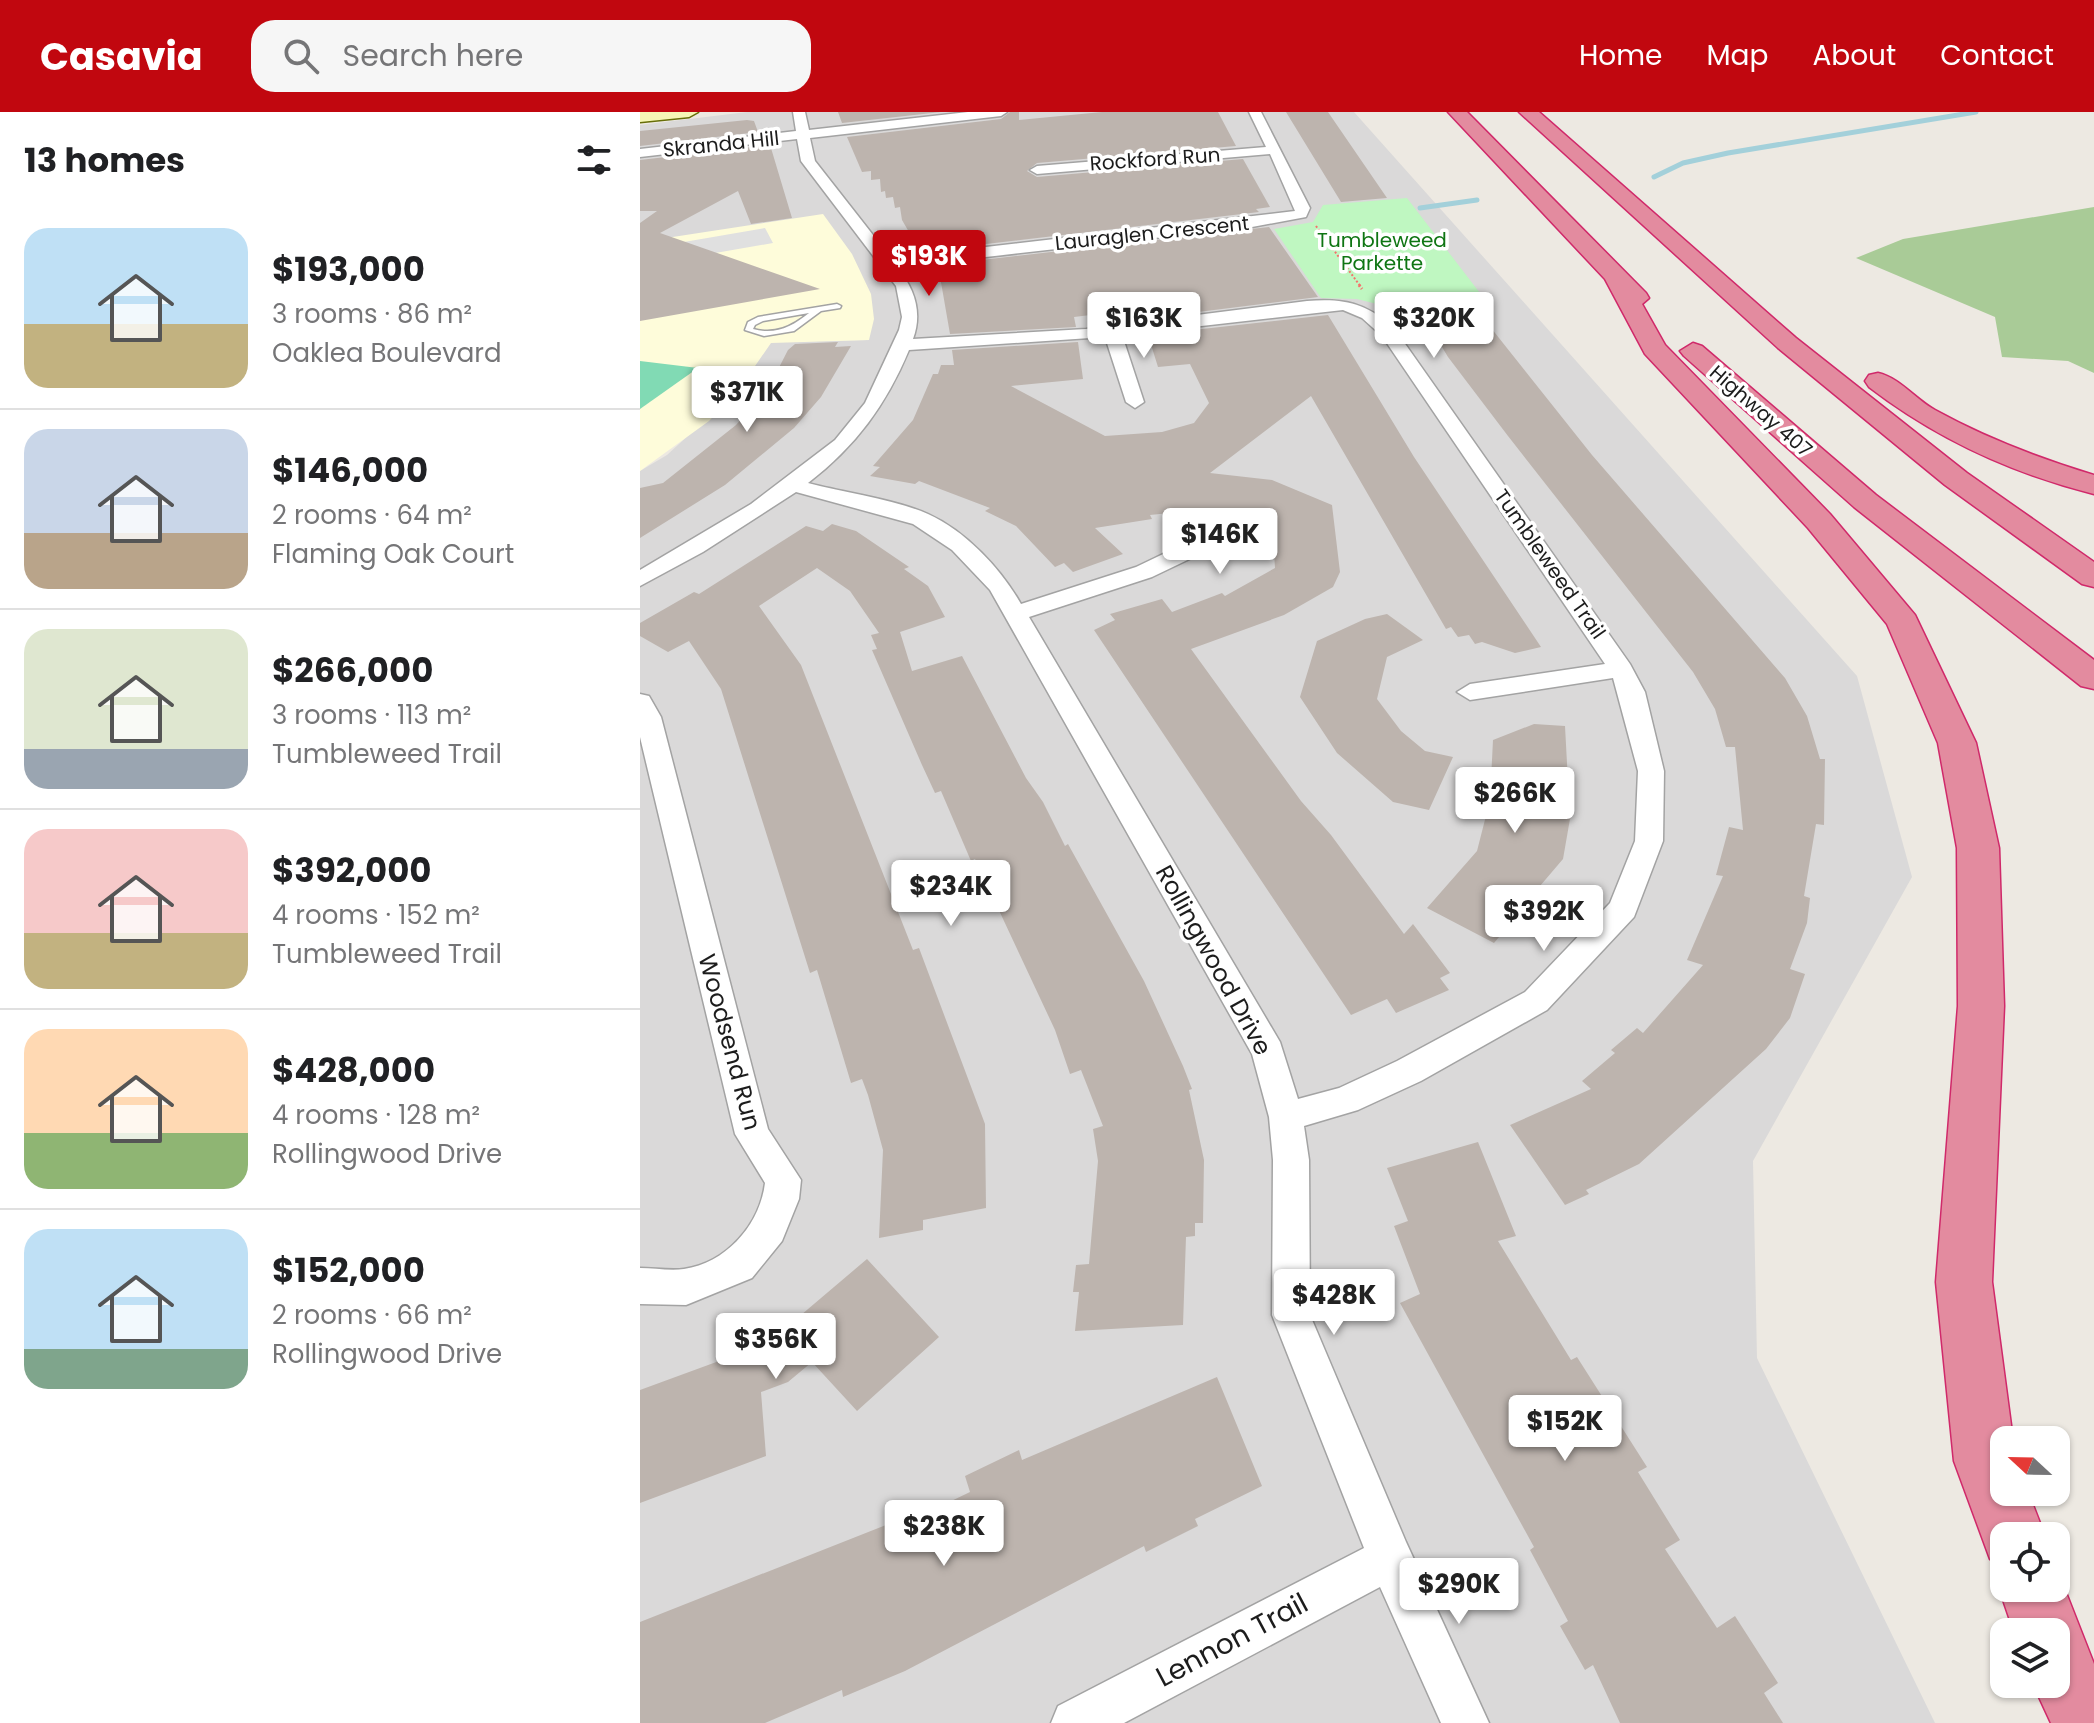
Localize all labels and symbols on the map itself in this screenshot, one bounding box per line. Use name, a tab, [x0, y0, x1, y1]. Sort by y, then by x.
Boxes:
street label: Skranda Hill	[661, 124, 781, 164]
street label: Rockford Run	[1089, 140, 1221, 178]
street label: Lauraglen Crescent	[1053, 209, 1251, 257]
park label: Tumbleweed Parkette	[1317, 226, 1447, 277]
pin: $193K	[873, 230, 985, 298]
pin: $163K	[1088, 292, 1200, 360]
pin: $320K	[1378, 292, 1490, 360]
street label: Highway 407	[1704, 359, 1818, 463]
pin: $371K	[691, 366, 803, 434]
street label: Tumbleweed Trail	[1488, 484, 1612, 644]
pin: $146K	[1164, 508, 1276, 576]
pin: $266K	[1459, 767, 1571, 835]
street label: Rollingwood Drive	[1148, 859, 1280, 1061]
pin: $234K	[895, 860, 1007, 928]
pin: $392K	[1488, 885, 1600, 953]
street label: Woodsend Run	[691, 950, 769, 1134]
pin: $428K	[1278, 1269, 1390, 1337]
pin: $356K	[720, 1313, 832, 1381]
pin: $152K	[1509, 1395, 1621, 1463]
north arrow	[1990, 1426, 2070, 1506]
pin: $238K	[888, 1500, 1000, 1568]
pin: $290K	[1403, 1558, 1515, 1626]
street label: Lennon Trail	[1149, 1584, 1315, 1696]

